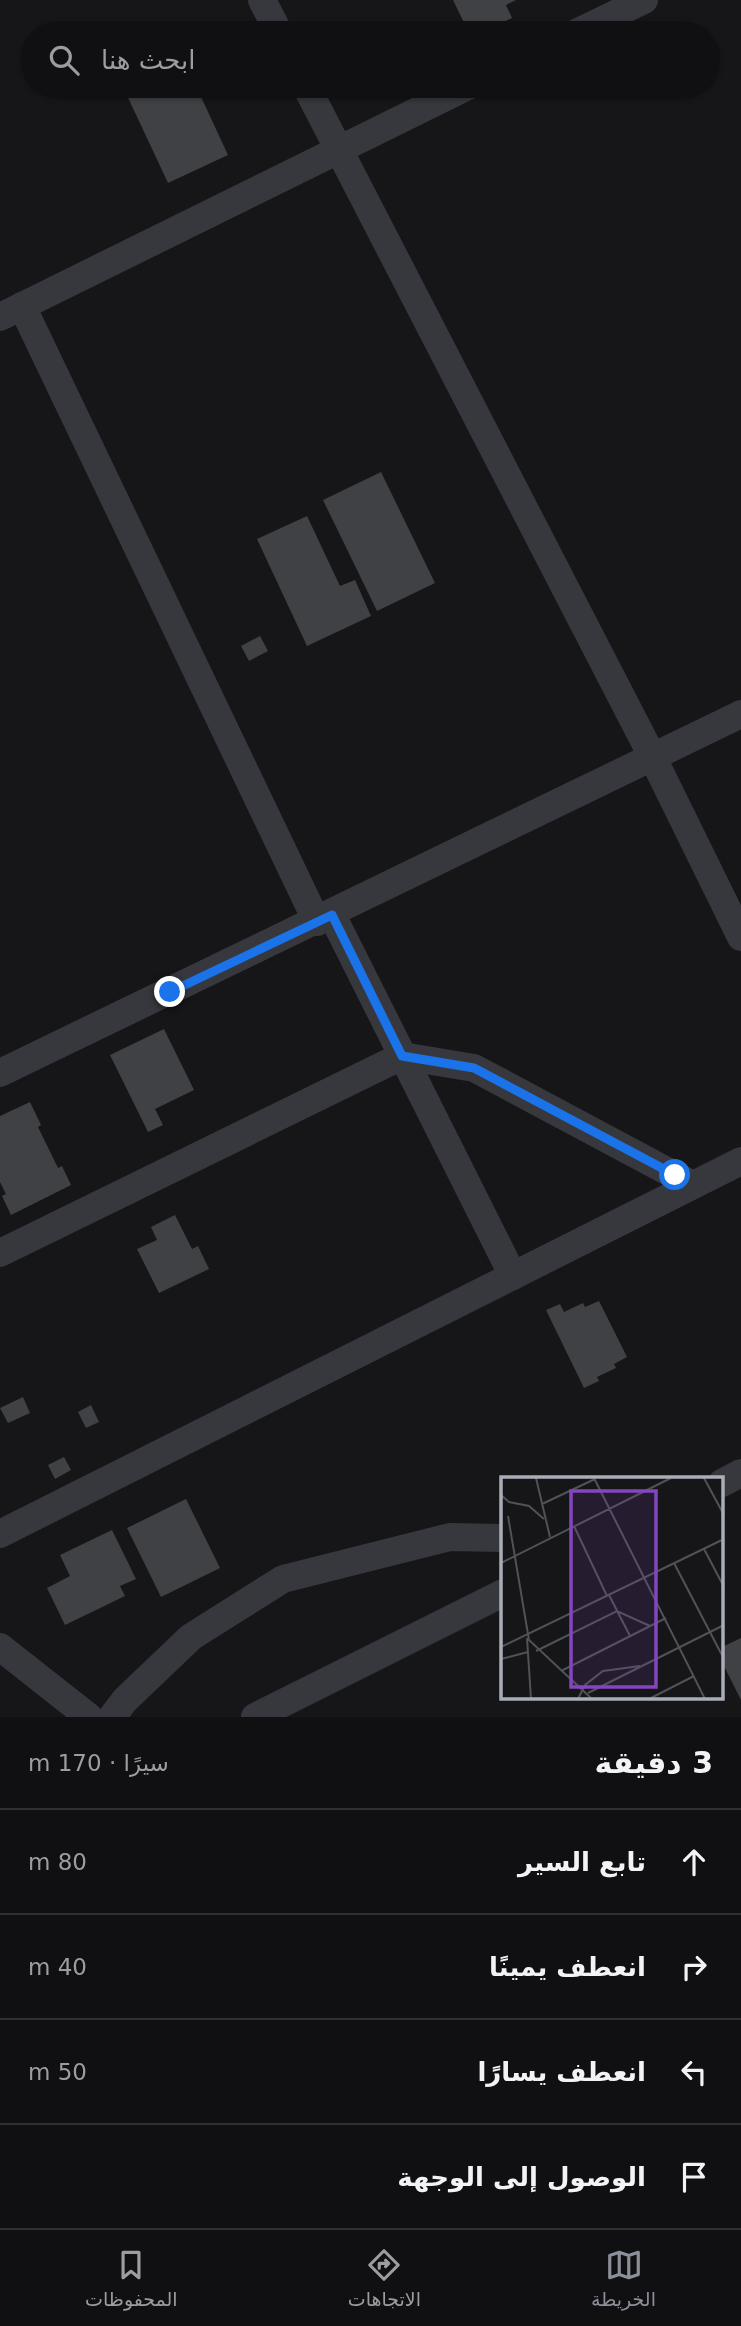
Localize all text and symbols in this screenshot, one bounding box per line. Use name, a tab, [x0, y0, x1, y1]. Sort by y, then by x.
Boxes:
search box	[21, 21, 720, 98]
icon: search	[45, 41, 83, 79]
text: ابحث هنا	[101, 45, 196, 75]
route end	[154, 976, 185, 1007]
route start	[659, 1159, 690, 1190]
inset map	[501, 1477, 724, 1700]
text: 3 دقيقة	[595, 1745, 713, 1780]
text: سيرًا · 170 m	[28, 1750, 169, 1776]
icon: ahead	[675, 1843, 713, 1881]
text: تابع السير	[518, 1847, 646, 1877]
text: 80 m	[28, 1849, 87, 1875]
icon: right	[675, 1948, 713, 1986]
text: انعطف يمينًا	[489, 1952, 646, 1982]
text: 40 m	[28, 1954, 87, 1980]
icon: left	[675, 2053, 713, 2091]
text: انعطف يسارًا	[477, 2057, 646, 2087]
text: 50 m	[28, 2059, 87, 2085]
icon: arrive	[675, 2158, 713, 2196]
text: الوصول إلى الوجهة	[397, 2162, 646, 2192]
tab: المحفوظات	[85, 2246, 178, 2310]
tab: الاتجاهات	[348, 2246, 421, 2310]
tab: الخريطة	[591, 2246, 656, 2310]

